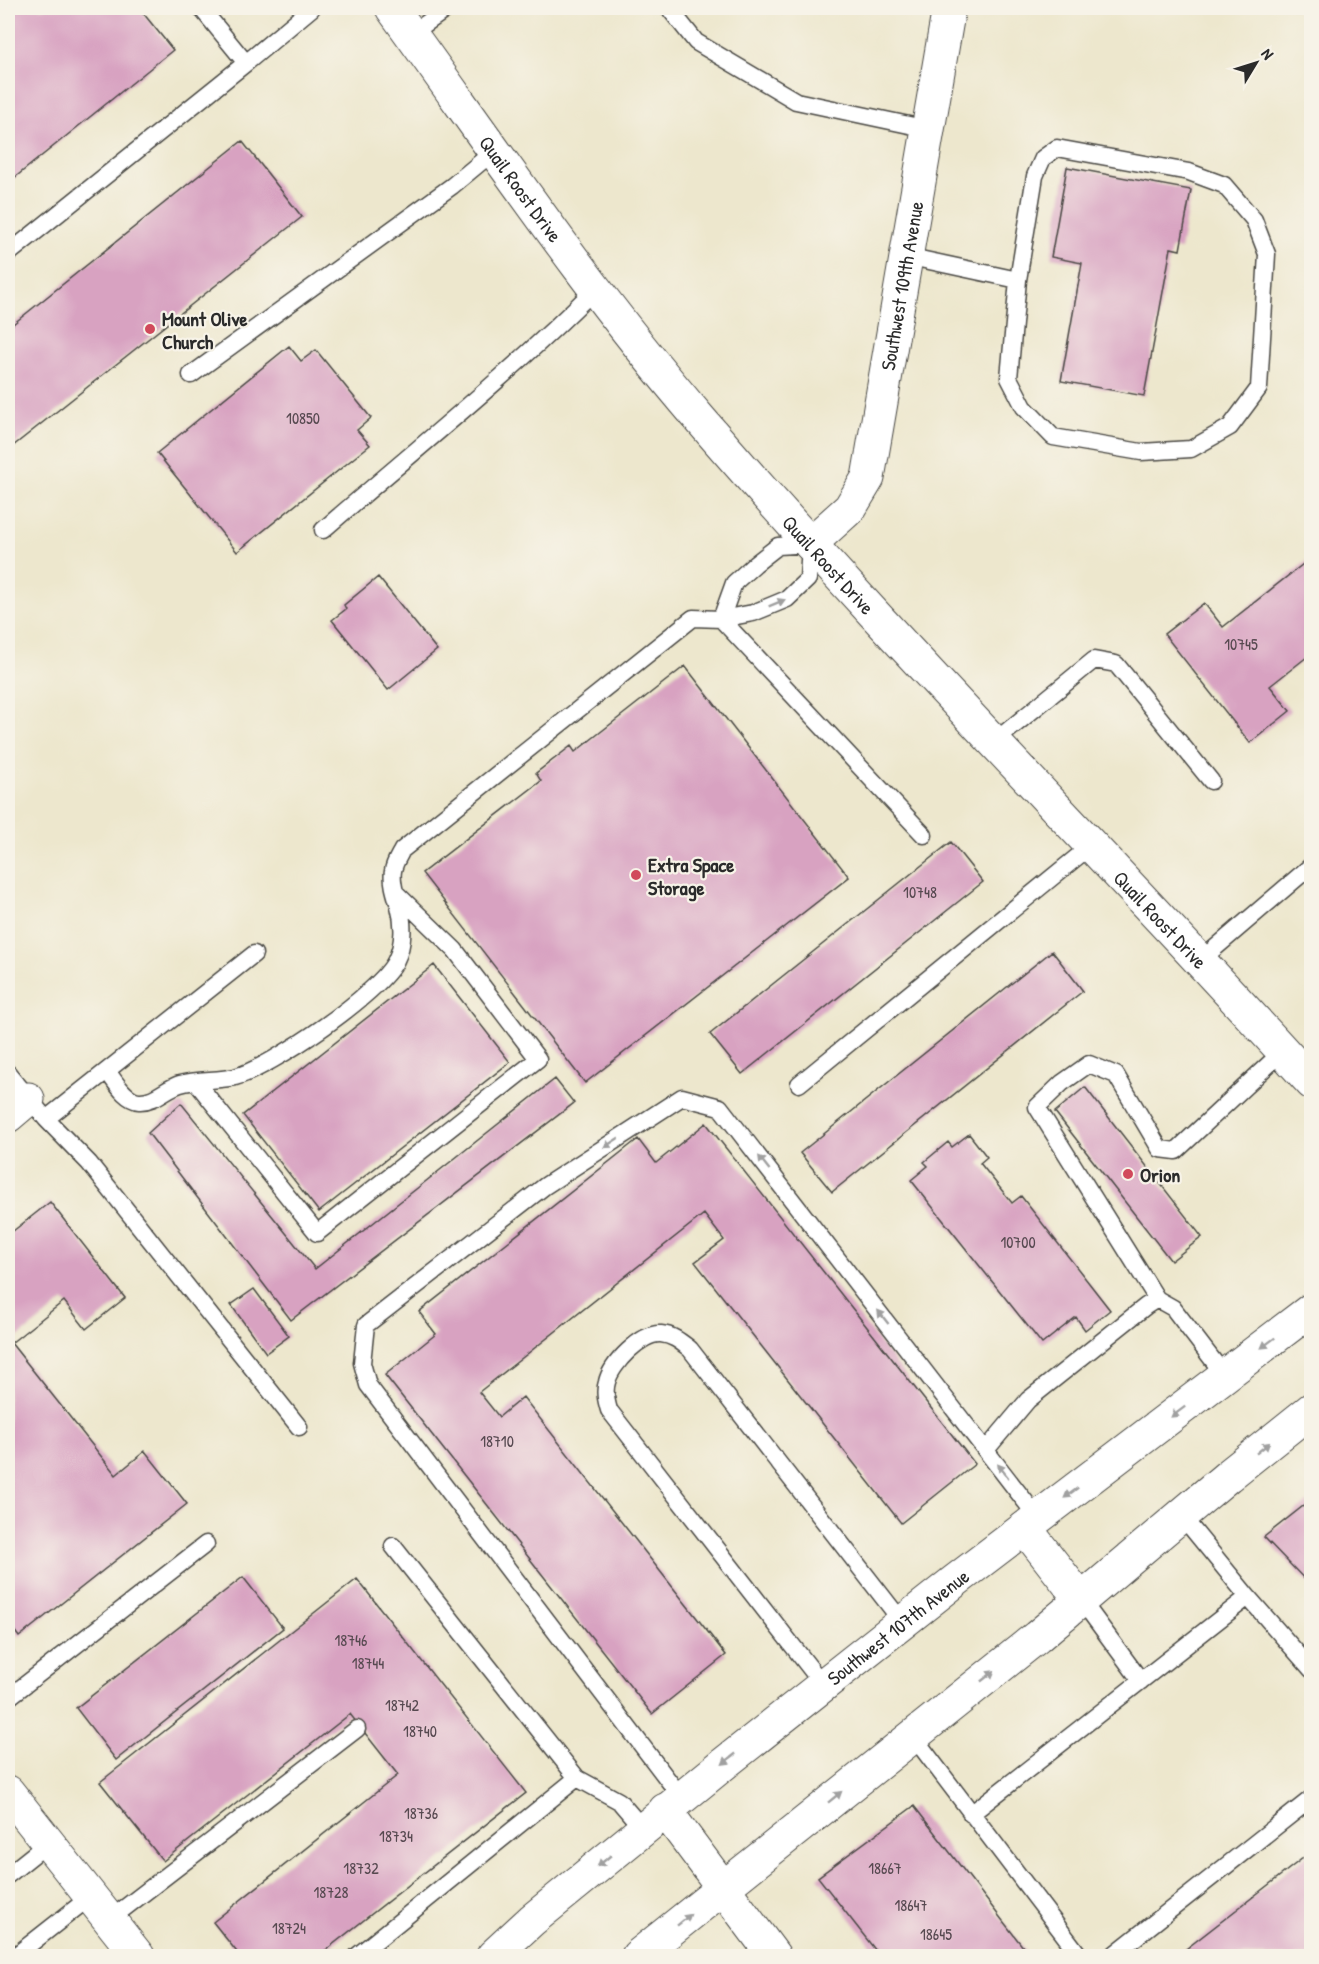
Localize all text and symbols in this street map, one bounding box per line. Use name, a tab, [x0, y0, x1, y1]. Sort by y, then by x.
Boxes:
north arrow	[1226, 33, 1286, 93]
text: N	[1257, 44, 1279, 64]
street label: Quail Roost Drive	[474, 130, 569, 247]
street label: Southwest 109th Avenue	[873, 199, 929, 372]
place label: Mount Olive Church	[162, 305, 247, 355]
marker: Mount Olive Church	[143, 322, 157, 336]
house number: 10850	[286, 407, 320, 429]
street label: Quail Roost Drive	[777, 509, 881, 620]
one-way arrow	[768, 598, 786, 607]
house number: 10745	[1224, 633, 1258, 655]
place label: Extra Space Storage	[648, 851, 734, 902]
street label: Quail Roost Drive	[1108, 864, 1214, 974]
marker: Extra Space Storage	[629, 868, 643, 882]
house number: 10748	[903, 881, 937, 903]
one-way arrow	[603, 1137, 619, 1148]
one-way arrow	[757, 1155, 770, 1171]
place label: Orion	[1140, 1161, 1180, 1188]
marker: Orion	[1121, 1167, 1135, 1181]
house number: 10700	[1000, 1231, 1036, 1253]
one-way arrow	[878, 1310, 890, 1325]
one-way arrow	[1260, 1336, 1276, 1349]
one-way arrow	[1170, 1405, 1186, 1418]
house number: 18710	[480, 1430, 514, 1452]
one-way arrow	[1255, 1442, 1271, 1455]
one-way arrow	[997, 1464, 1009, 1479]
one-way arrow	[1063, 1487, 1079, 1499]
street label: Southwest 107th Avenue	[821, 1562, 974, 1691]
house number: 18746	[334, 1629, 368, 1651]
house number: 18744	[352, 1652, 384, 1674]
one-way arrow	[980, 1669, 996, 1682]
house number: 18742	[385, 1694, 420, 1716]
house number: 18740	[403, 1720, 437, 1742]
one-way arrow	[722, 1753, 737, 1765]
one-way arrow	[828, 1792, 843, 1804]
house number: 18736	[404, 1802, 438, 1824]
house number: 18734	[379, 1825, 413, 1847]
one-way arrow	[596, 1854, 612, 1867]
house number: 18732	[343, 1857, 379, 1879]
house number: 18667	[868, 1857, 902, 1879]
house number: 18728	[313, 1881, 349, 1903]
house number: 18647	[894, 1894, 928, 1916]
one-way arrow	[676, 1914, 691, 1926]
house number: 18724	[272, 1917, 306, 1939]
house number: 18645	[920, 1923, 952, 1945]

